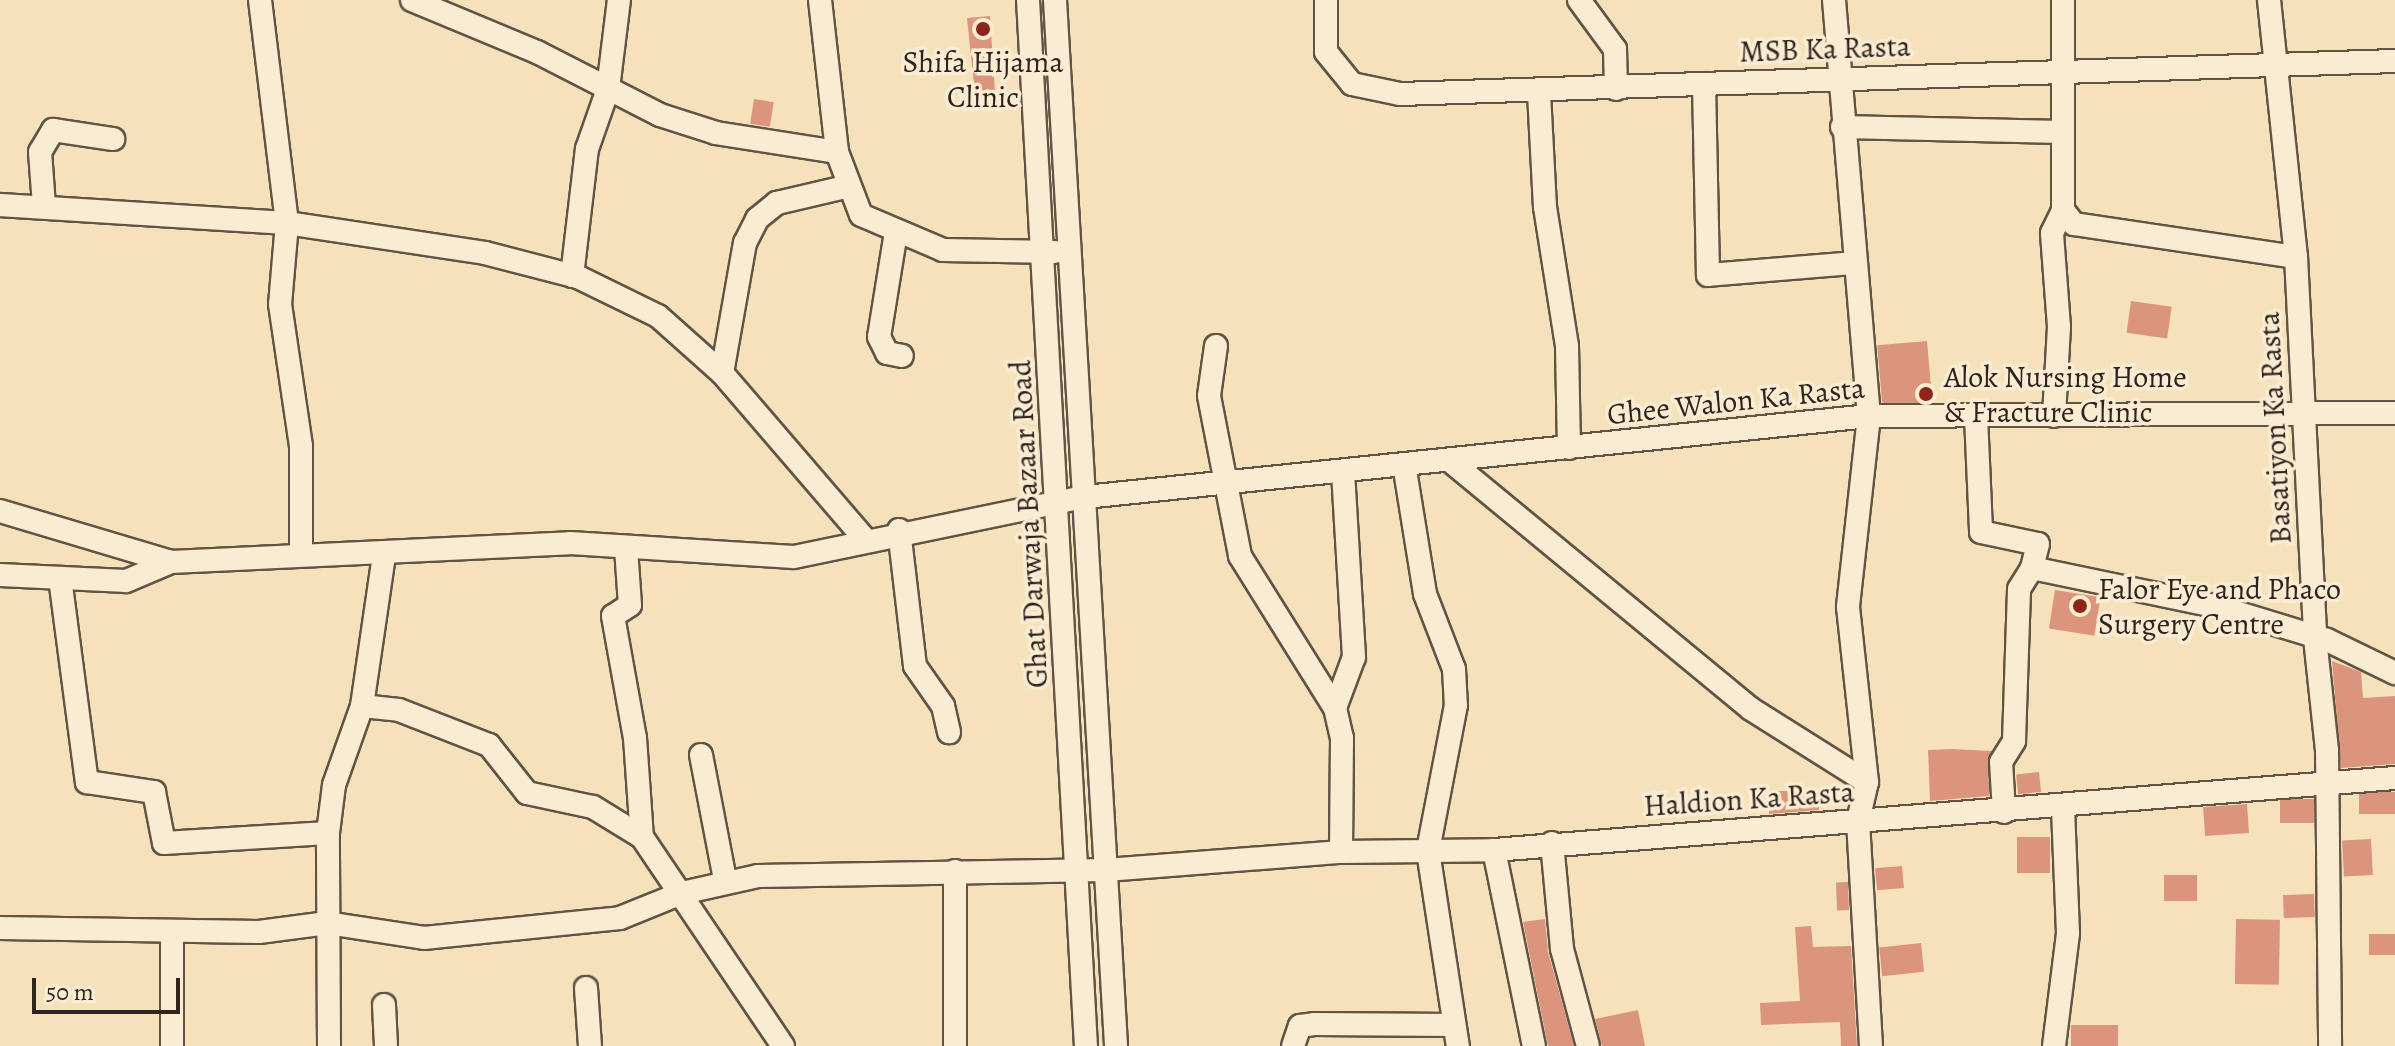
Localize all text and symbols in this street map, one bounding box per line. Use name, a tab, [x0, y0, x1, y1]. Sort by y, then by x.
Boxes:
marker: Shifa Hijama Clinic	[972, 18, 994, 40]
street label: MSB Ka Rasta	[1739, 28, 1911, 70]
place label: Shifa Hijama Clinic	[903, 44, 1063, 114]
street label: Basatiyon Ka Rasta	[2251, 311, 2299, 545]
street label: Ghat Darwaja Bazaar Road	[1002, 359, 1056, 689]
place label: Alok Nursing Home & Fracture Clinic	[1944, 359, 2187, 430]
street label: Ghee Walon Ka Rasta	[1605, 370, 1867, 432]
marker: Alok Nursing Home & Fracture Clinic	[1915, 383, 1937, 405]
place label: Falor Eye and Phaco Surgery Centre	[2098, 571, 2341, 642]
marker: Falor Eye and Phaco Surgery Centre	[2069, 595, 2091, 617]
street label: Haldion Ka Rasta	[1642, 774, 1856, 824]
scale bar	[36, 962, 184, 1012]
text: 50 m	[46, 976, 94, 1008]

